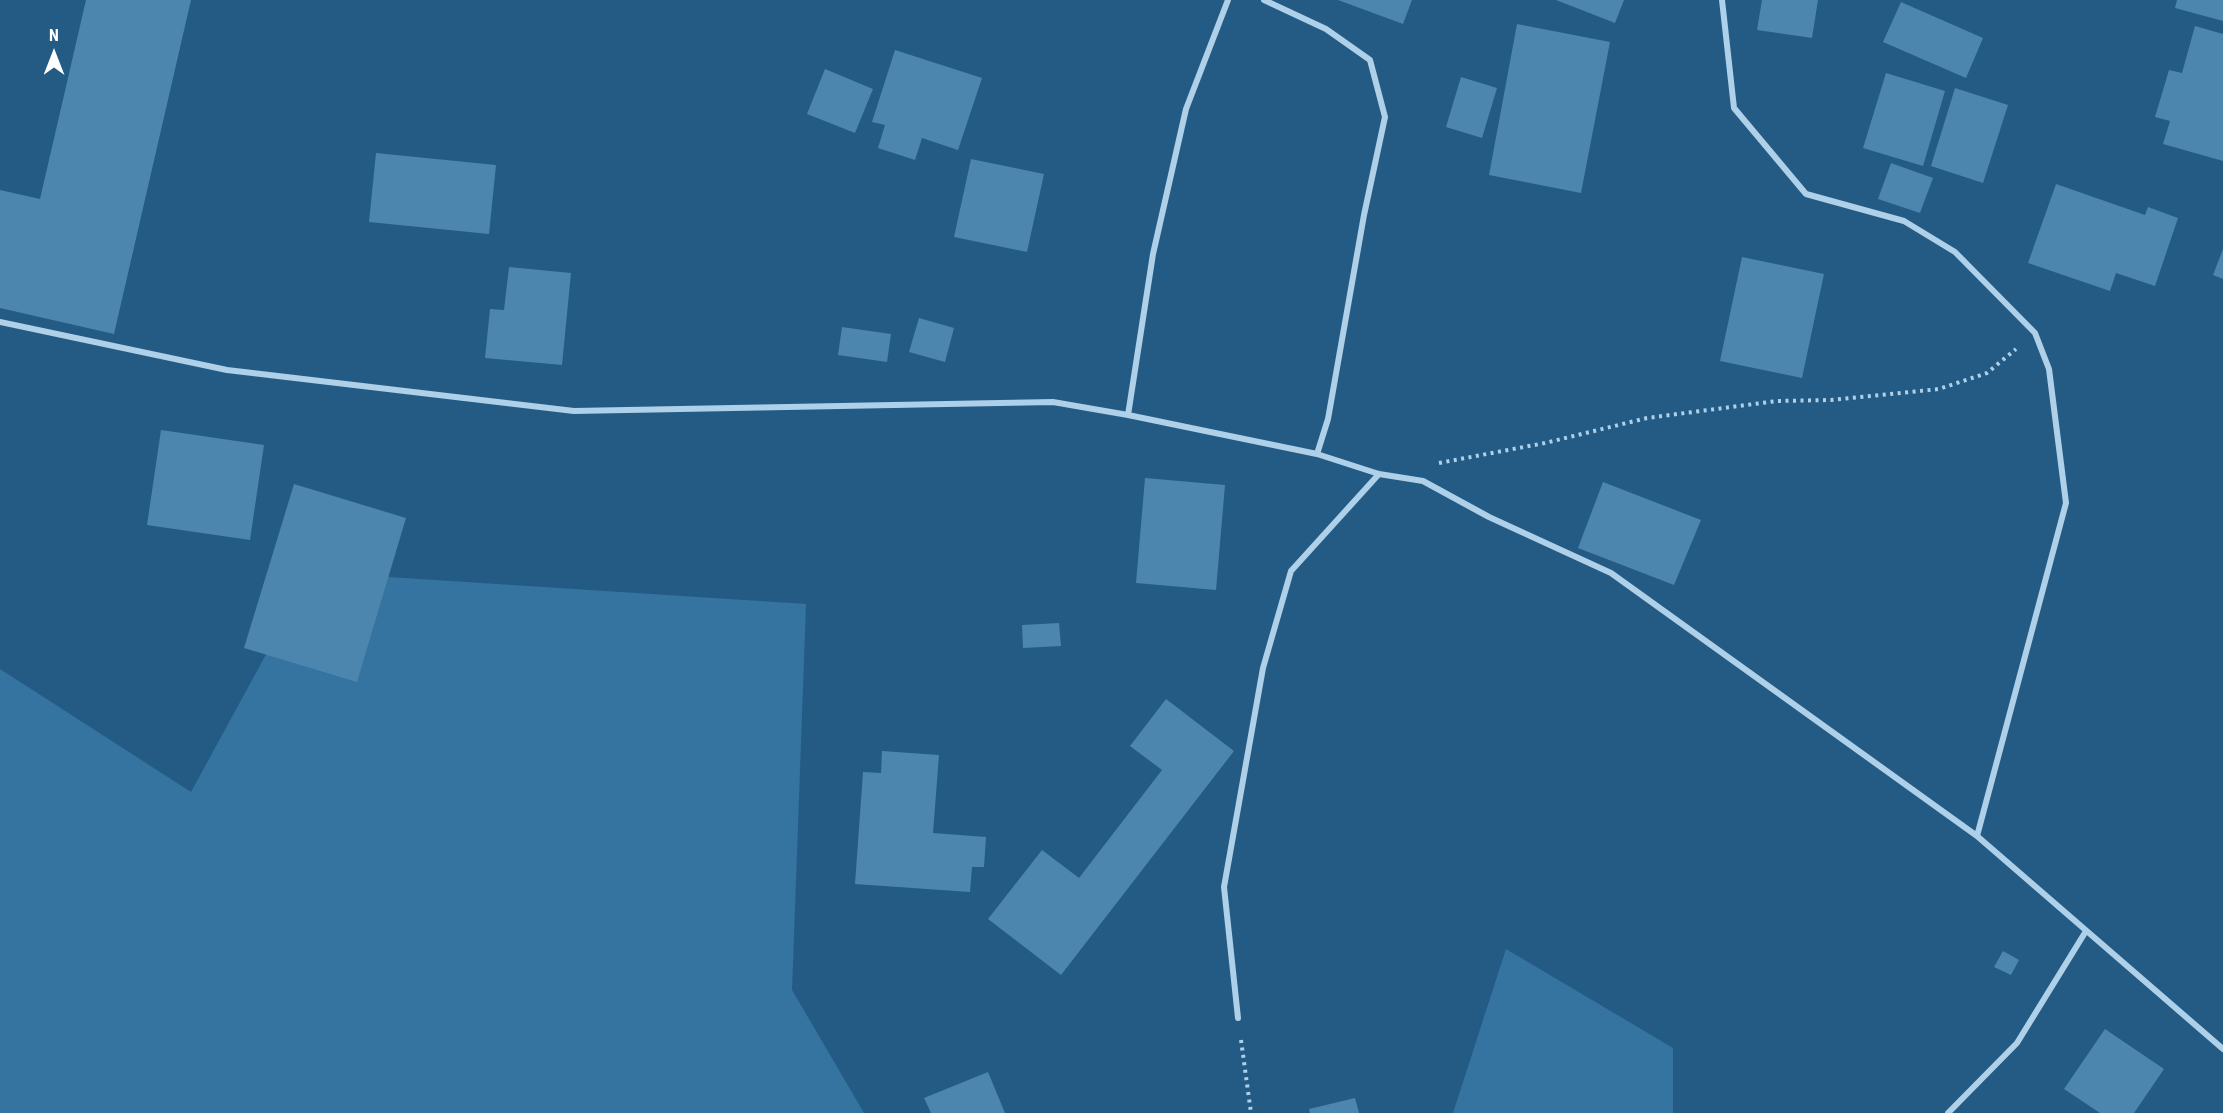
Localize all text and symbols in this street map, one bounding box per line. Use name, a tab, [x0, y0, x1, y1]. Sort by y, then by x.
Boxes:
north arrow	[24, 24, 84, 84]
text: N	[49, 26, 59, 45]

